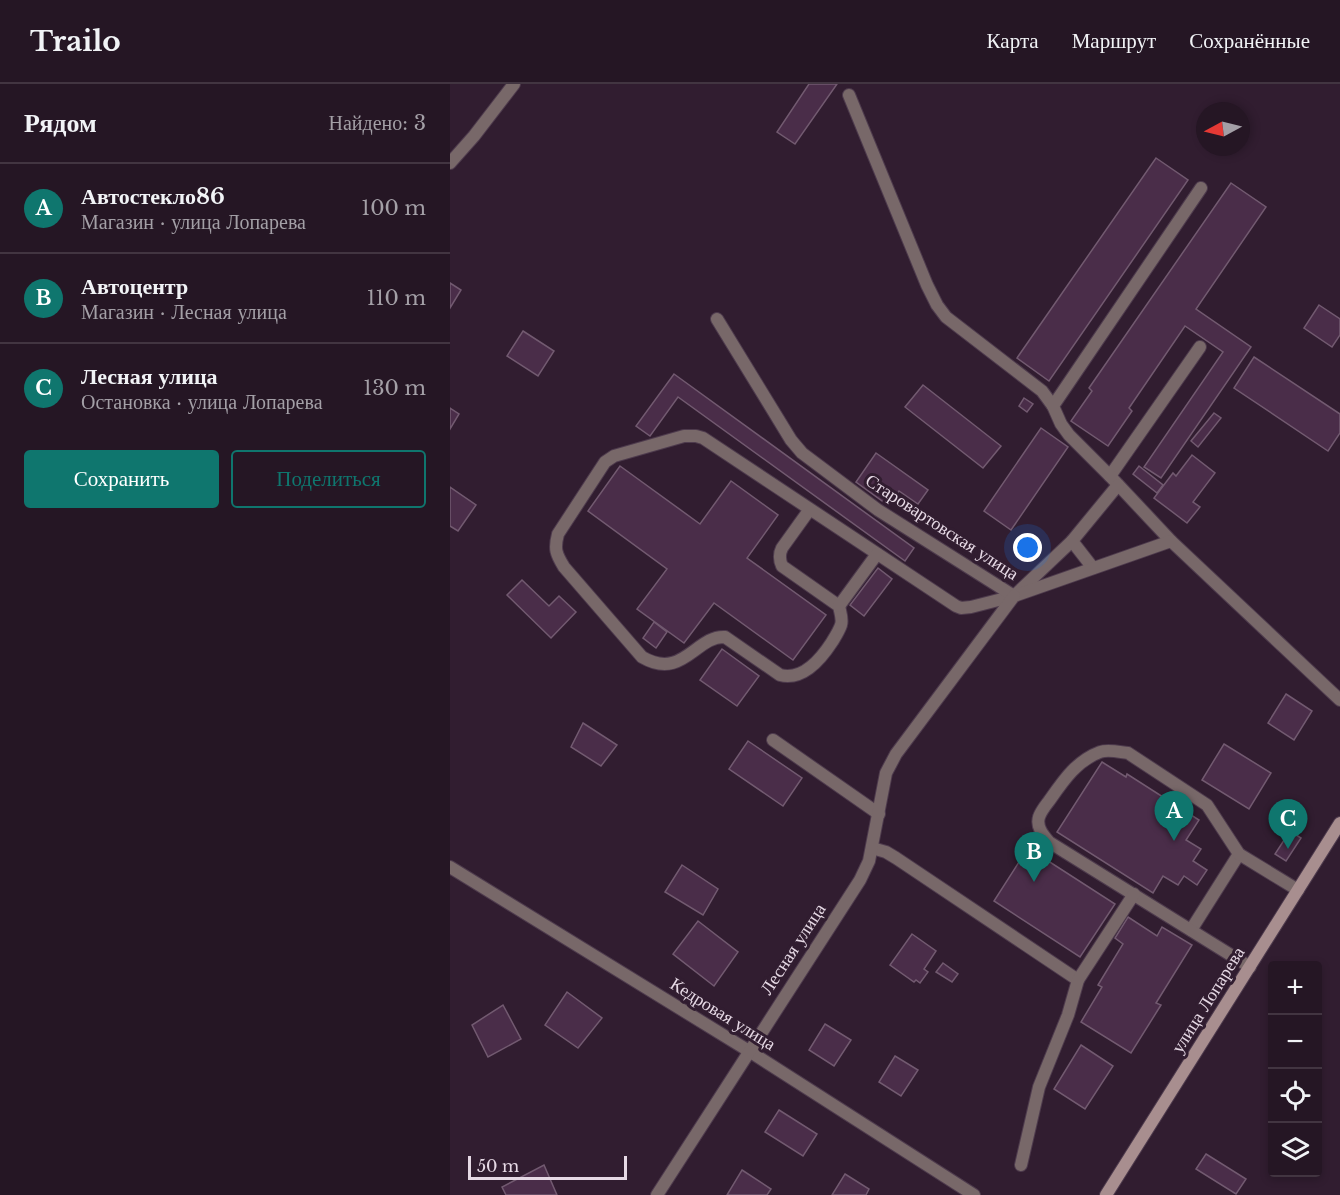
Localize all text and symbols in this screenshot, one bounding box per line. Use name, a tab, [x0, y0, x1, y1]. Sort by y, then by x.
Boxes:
text: Trailo	[30, 24, 121, 59]
text: Карта	[987, 28, 1039, 54]
text: Маршрут	[1072, 28, 1156, 54]
text: Сохранённые	[1189, 28, 1310, 54]
north arrow	[1196, 102, 1250, 156]
text: Рядом	[24, 107, 97, 139]
text: Найдено: 3	[328, 111, 426, 135]
text: Автостекло86	[81, 183, 225, 210]
text: A	[35, 196, 52, 220]
text: 100 m	[361, 196, 426, 220]
text: Магазин · улица Лопарева	[81, 210, 306, 234]
text: Автоцентр	[81, 273, 188, 300]
text: B	[36, 286, 51, 310]
text: 110 m	[367, 286, 426, 310]
text: Магазин · Лесная улица	[81, 300, 287, 324]
text: Лесная улица	[81, 363, 218, 390]
text: C	[35, 376, 52, 400]
text: 130 m	[363, 376, 426, 400]
text: Остановка · улица Лопарева	[81, 390, 323, 414]
button: Сохранить	[24, 450, 219, 508]
button: Поделиться	[231, 450, 426, 508]
street label: Старовартовская улица	[861, 469, 1023, 585]
your location	[1013, 533, 1042, 562]
pin: A	[1154, 792, 1194, 841]
pin: C	[1268, 800, 1308, 849]
pin: B	[1014, 832, 1054, 882]
street label: Лесная улица	[755, 899, 831, 999]
street label: улица Лопарева	[1167, 943, 1249, 1057]
map controls	[1268, 961, 1322, 1177]
button: +	[1268, 961, 1322, 1015]
street label: Кедровая улица	[666, 973, 780, 1055]
button: −	[1268, 1015, 1322, 1069]
button: locate	[1268, 1069, 1322, 1123]
button: layers	[1268, 1123, 1322, 1177]
scale bar	[468, 1153, 627, 1180]
text: 50 m	[477, 1156, 519, 1176]

